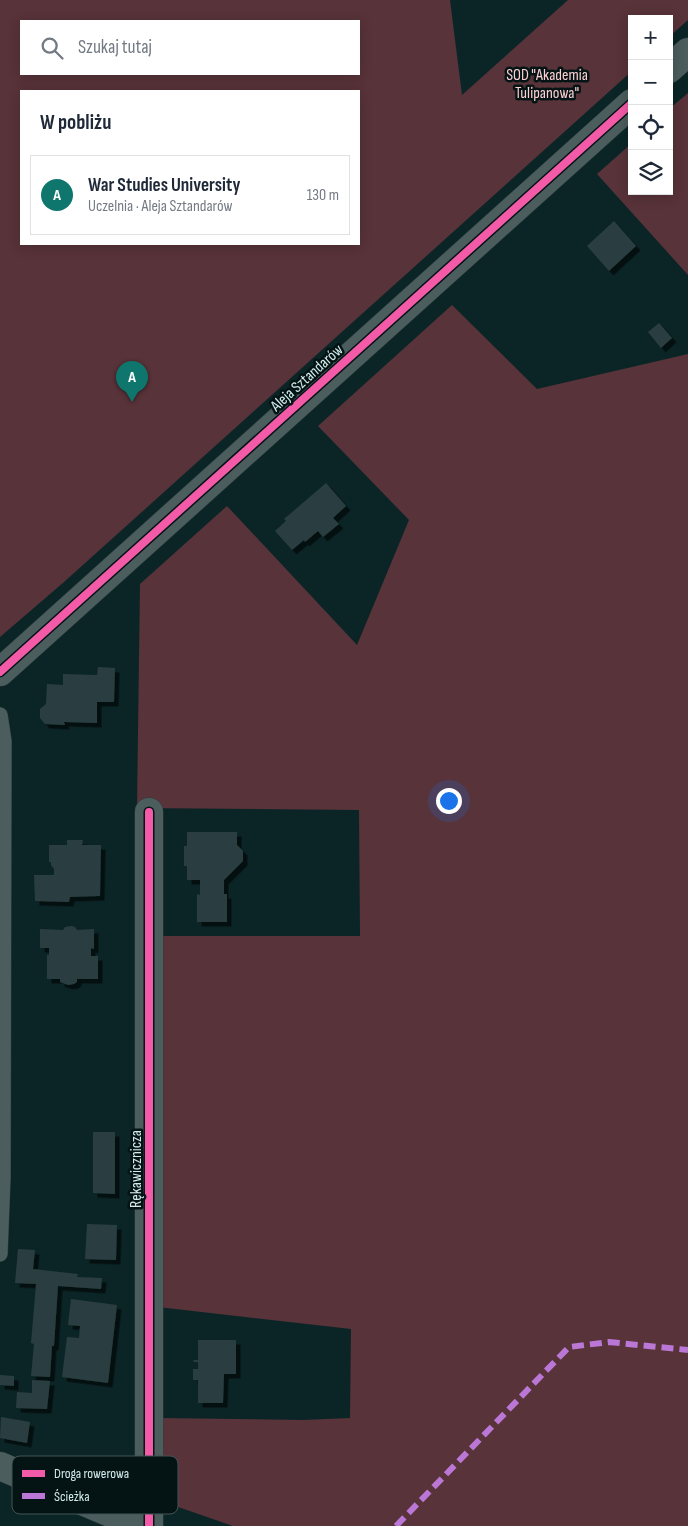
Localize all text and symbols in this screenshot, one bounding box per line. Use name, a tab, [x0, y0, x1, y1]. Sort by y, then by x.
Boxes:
map controls	[628, 15, 673, 195]
button: +	[628, 15, 673, 60]
search box	[20, 20, 360, 75]
icon: search	[38, 34, 66, 62]
text: Szukaj tutaj	[78, 36, 152, 59]
button: −	[628, 60, 673, 105]
park label: SOD "Akademia Tulipanowa"	[506, 66, 588, 103]
button: locate	[628, 105, 673, 150]
text: W pobliżu	[40, 110, 111, 135]
button: layers	[628, 150, 673, 195]
text: War Studies University	[88, 174, 240, 197]
text: A	[53, 186, 61, 205]
text: 130 m	[307, 186, 339, 205]
text: Uczelnia · Aleja Sztandarów	[88, 197, 233, 216]
street label: Aleja Sztandarów	[266, 341, 347, 416]
pin: A	[116, 361, 148, 402]
your location	[436, 788, 462, 814]
street label: Rękawicznicza	[127, 1130, 146, 1208]
legend	[12, 1456, 178, 1514]
text: Droga rowerowa	[54, 1465, 129, 1482]
text: Ścieżka	[54, 1488, 90, 1505]

